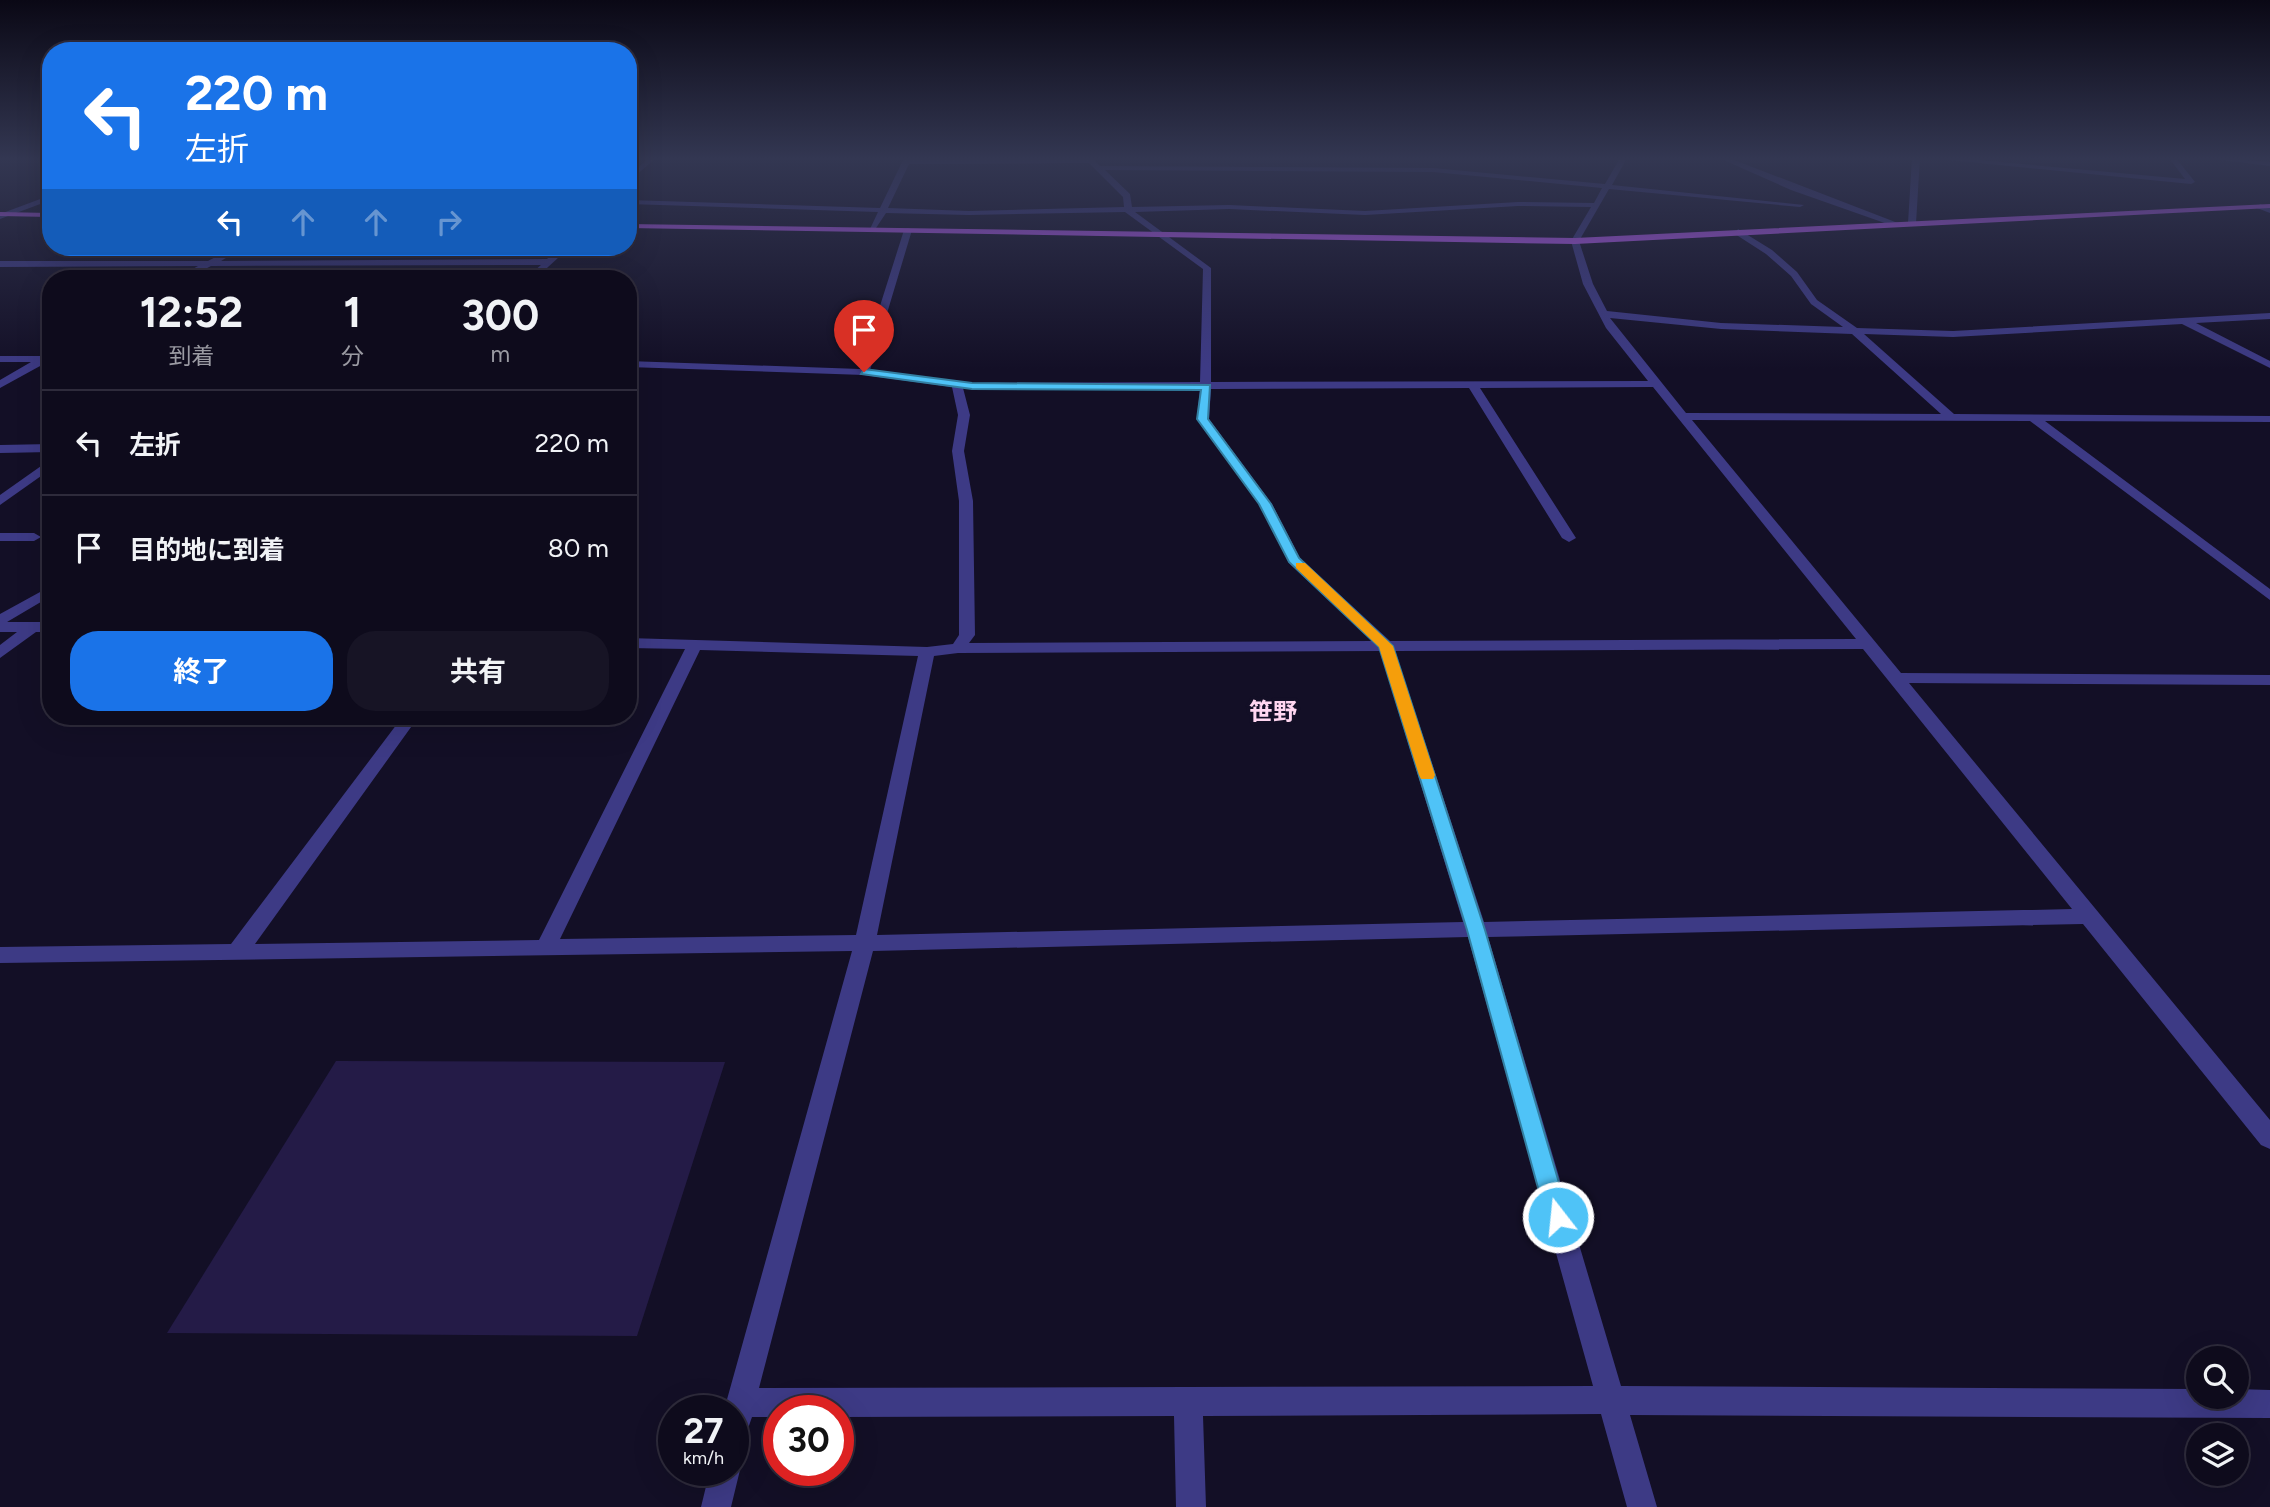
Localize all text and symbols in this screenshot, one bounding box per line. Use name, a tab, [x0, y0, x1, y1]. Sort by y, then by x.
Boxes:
text: 220 m	[185, 63, 328, 122]
icon: left	[70, 70, 161, 161]
text: 左折	[185, 130, 249, 168]
icon: left	[211, 203, 249, 241]
icon: ahead	[284, 203, 322, 241]
icon: ahead	[357, 203, 395, 241]
icon: right	[430, 203, 468, 241]
text: 12:52	[140, 287, 243, 338]
text: 1	[343, 287, 361, 338]
text: 300	[461, 290, 539, 341]
pin	[834, 300, 894, 372]
icon: arrive	[845, 311, 883, 349]
text: m	[491, 340, 510, 368]
text: 到着	[168, 342, 214, 370]
text: 分	[341, 342, 364, 370]
icon: left	[70, 424, 108, 462]
text: 220 m	[535, 427, 609, 459]
text: 左折	[129, 429, 181, 461]
icon: arrive	[70, 529, 108, 567]
text: 80 m	[548, 532, 609, 564]
text: 目的地に到着	[129, 534, 285, 566]
button: 終了	[70, 631, 333, 711]
button: 共有	[347, 631, 609, 711]
district label: 笹野	[1249, 697, 1297, 726]
position arrow	[1521, 1180, 1595, 1254]
map controls	[2186, 1346, 2249, 1486]
button: search	[2186, 1346, 2249, 1409]
speed limit sign: 30	[763, 1395, 854, 1486]
text: 27	[684, 1410, 723, 1452]
button: layers	[2186, 1423, 2249, 1486]
text: km/h	[683, 1447, 724, 1469]

